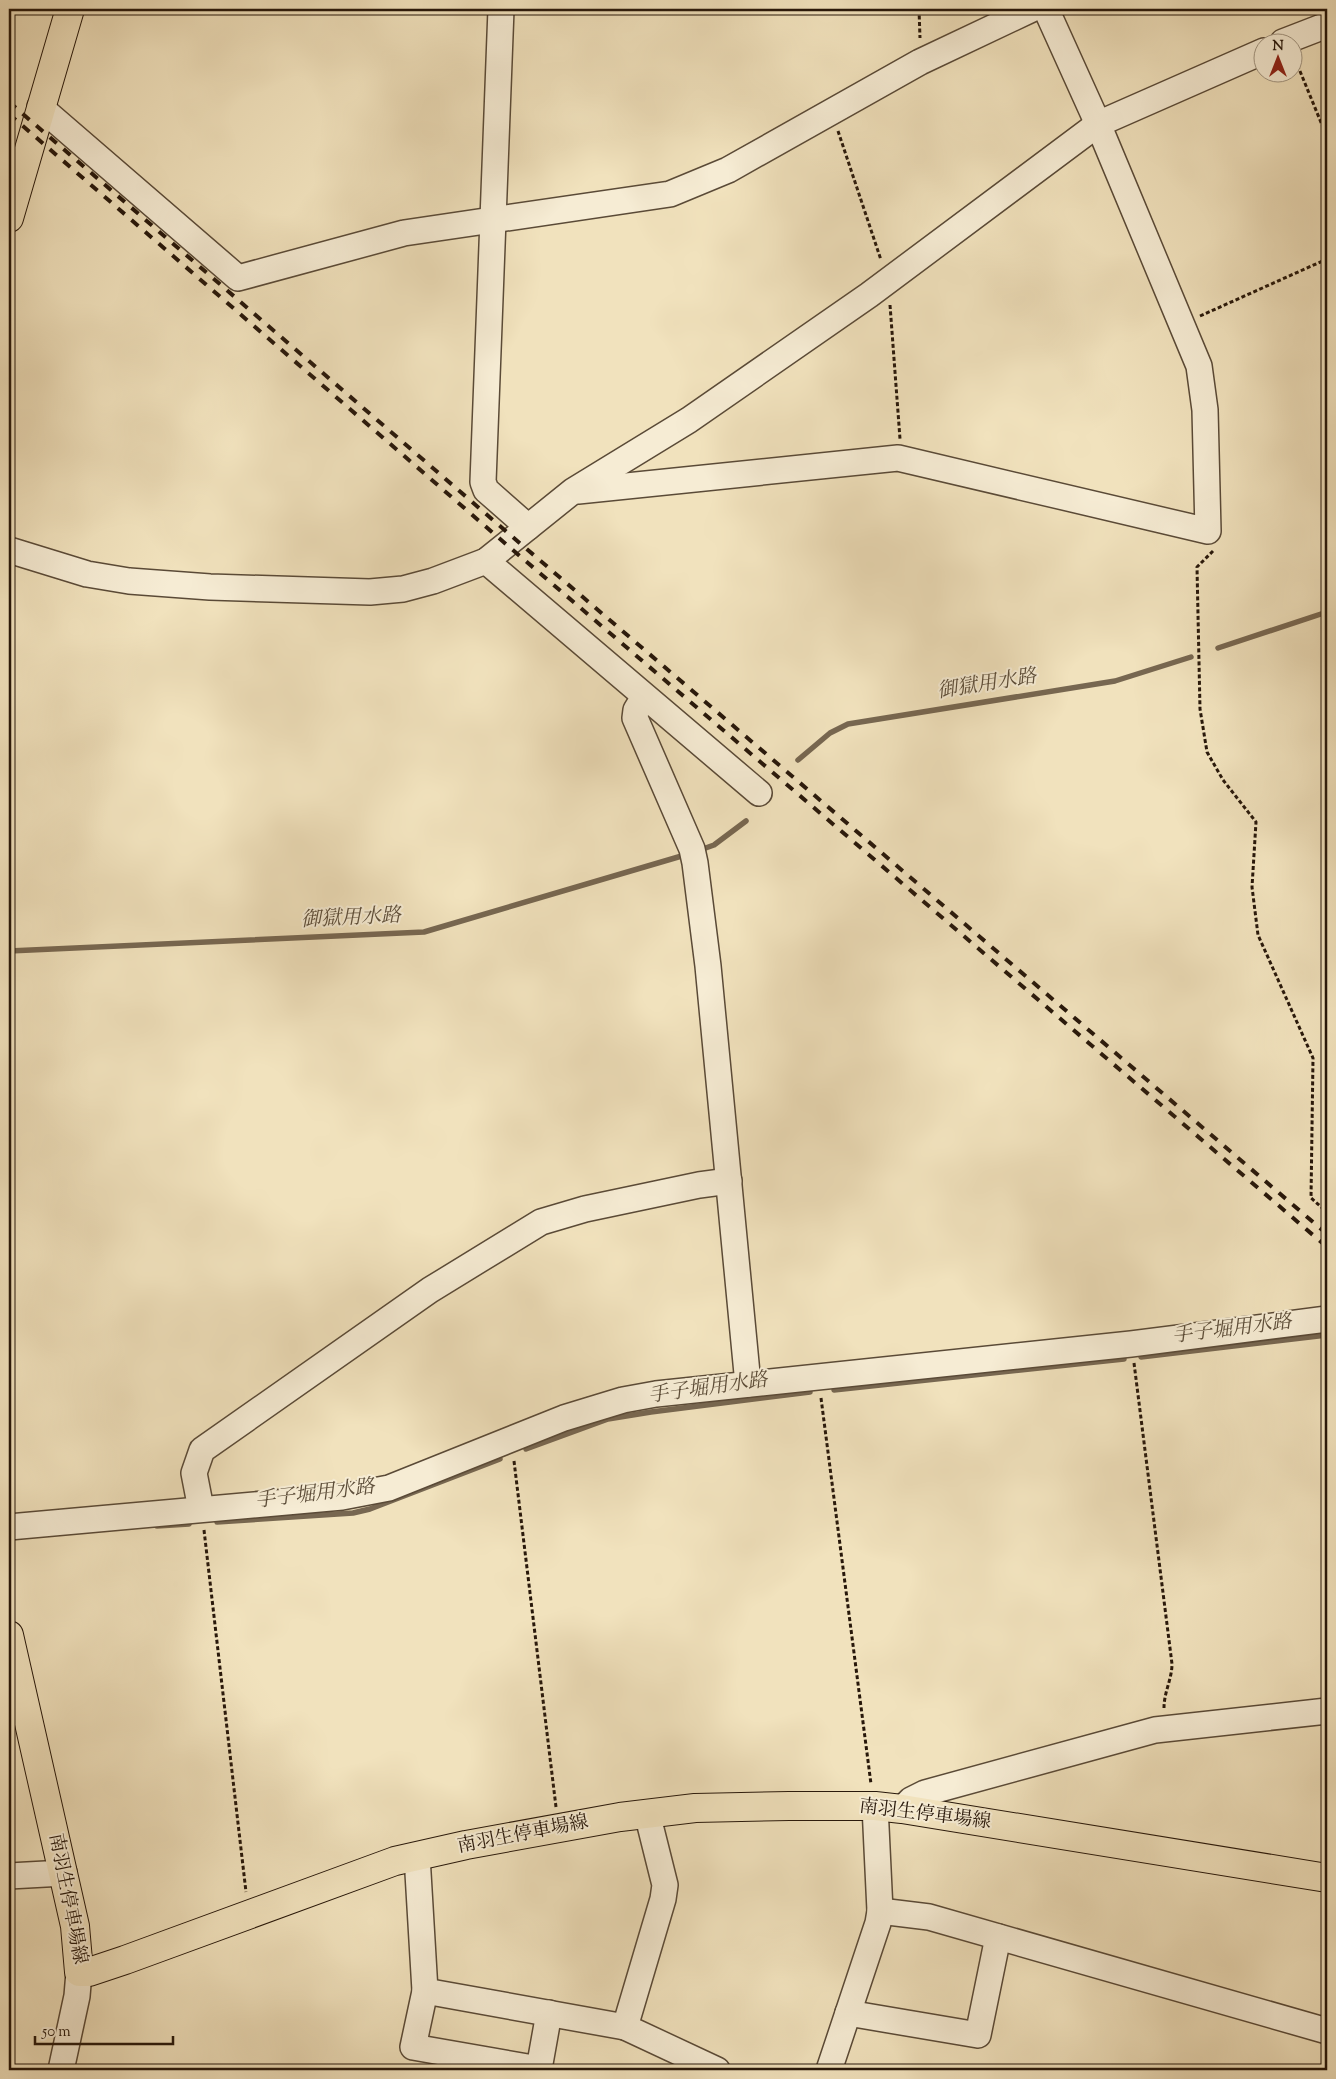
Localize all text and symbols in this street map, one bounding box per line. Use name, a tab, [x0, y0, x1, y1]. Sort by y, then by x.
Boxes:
north arrow	[1254, 32, 1304, 82]
text: N	[1272, 37, 1284, 57]
water label: 御獄用水路	[935, 663, 1041, 707]
water label: 御獄用水路	[300, 902, 404, 936]
water label: 手子堀用水路	[1171, 1308, 1295, 1352]
water label: 手子堀用水路	[647, 1366, 771, 1412]
water label: 手子堀用水路	[254, 1473, 378, 1517]
street label: 南羽生停車場線	[857, 1793, 993, 1837]
street label: 南羽生停車場線	[455, 1809, 591, 1861]
street label: 南羽生停車場線	[41, 1831, 93, 1967]
scale bar	[35, 2014, 172, 2046]
text: 50 m	[41, 2022, 71, 2043]

